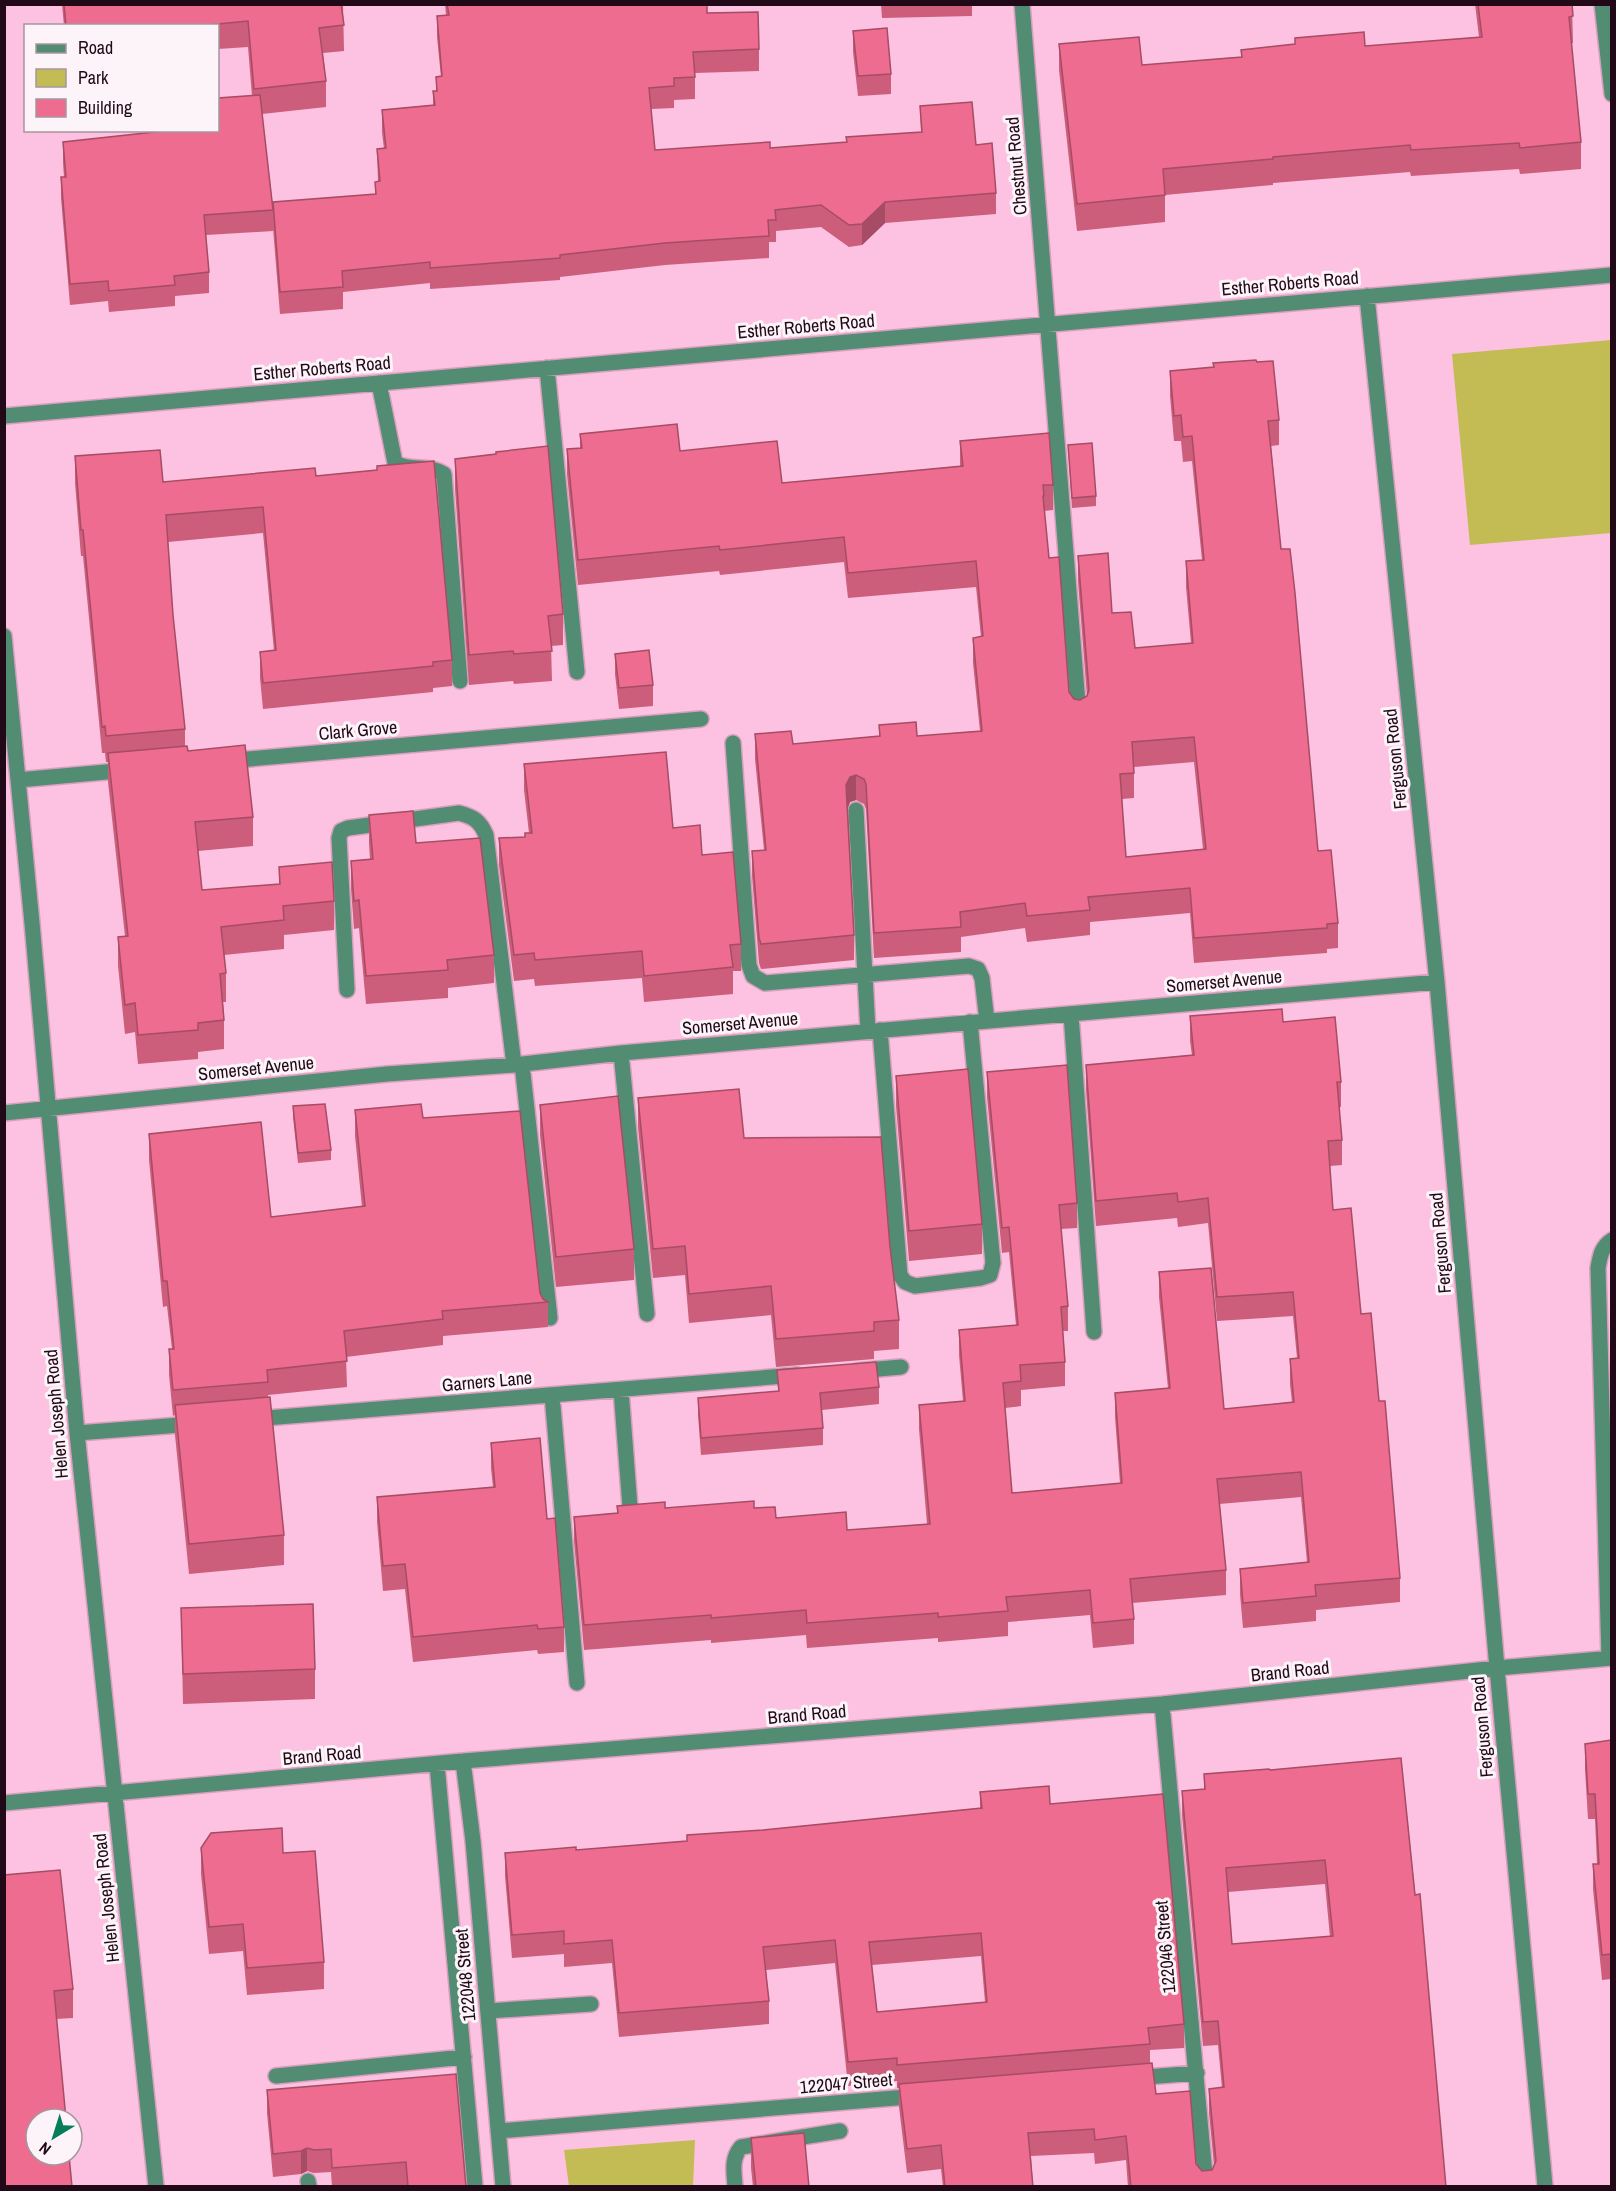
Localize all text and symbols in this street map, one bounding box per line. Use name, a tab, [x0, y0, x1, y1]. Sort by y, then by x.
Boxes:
legend	[24, 24, 219, 132]
text: Road	[78, 35, 113, 60]
text: Park	[78, 65, 109, 90]
text: Building	[78, 95, 133, 120]
street label: Chestnut Road	[999, 116, 1033, 216]
street label: Esther Roberts Road	[1220, 265, 1360, 301]
street label: Esther Roberts Road	[736, 308, 876, 344]
street label: Esther Roberts Road	[252, 350, 392, 386]
street label: Ferguson Road	[1377, 707, 1413, 811]
street label: Clark Grove	[318, 714, 398, 746]
street label: Somerset Avenue	[1165, 963, 1283, 999]
street label: Somerset Avenue	[681, 1005, 799, 1041]
street label: Somerset Avenue	[197, 1049, 315, 1087]
street label: Ferguson Road	[1423, 1192, 1457, 1294]
street label: Helen Joseph Road	[38, 1348, 74, 1480]
street label: Garners Lane	[441, 1365, 533, 1397]
street label: Brand Road	[1250, 1654, 1330, 1688]
street label: Ferguson Road	[1465, 1676, 1499, 1778]
street label: Brand Road	[767, 1698, 847, 1730]
street label: Brand Road	[282, 1739, 362, 1771]
street label: Helen Joseph Road	[87, 1832, 125, 1964]
street label: 122046 Street	[1149, 1900, 1181, 1994]
street label: 122048 Street	[449, 1928, 481, 2022]
street label: 122047 Street	[799, 2067, 893, 2099]
north arrow	[24, 2107, 84, 2167]
text: N	[34, 2137, 55, 2160]

